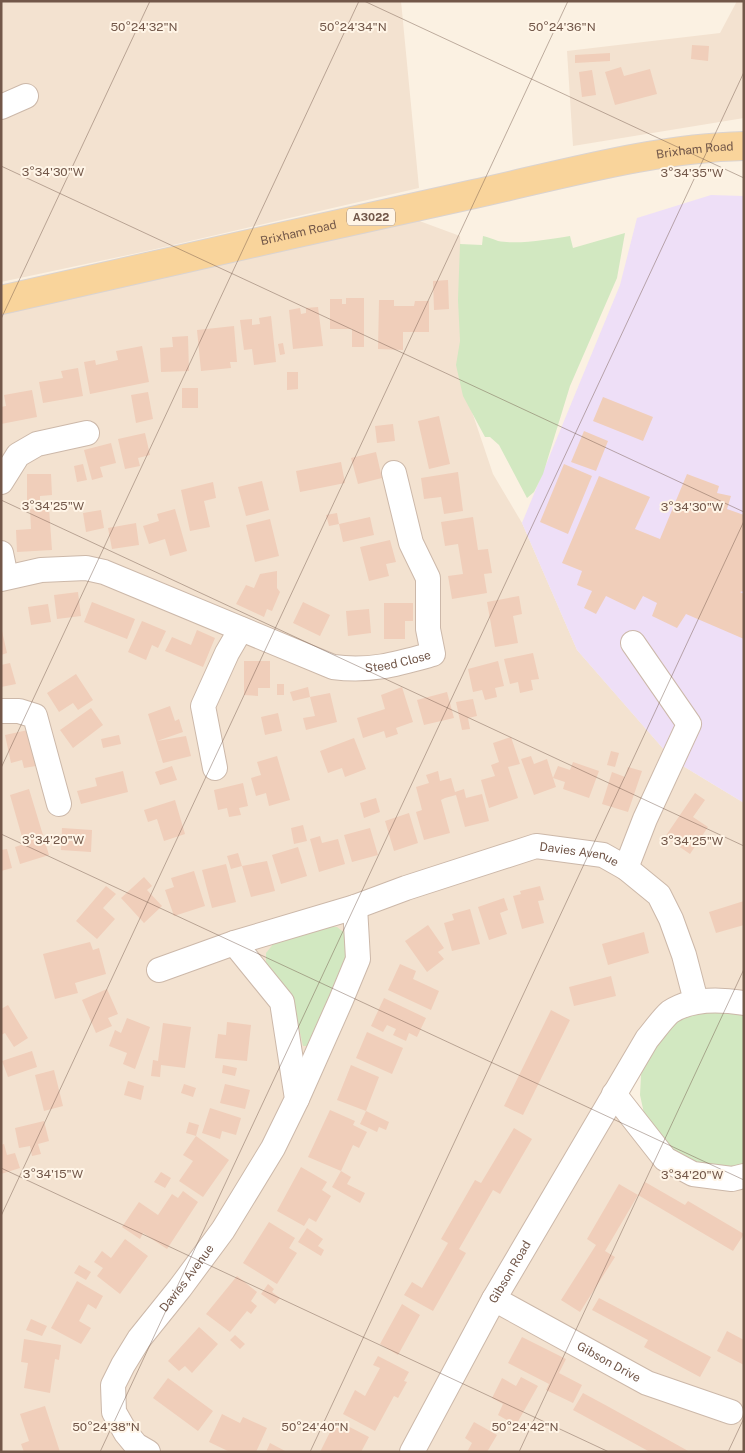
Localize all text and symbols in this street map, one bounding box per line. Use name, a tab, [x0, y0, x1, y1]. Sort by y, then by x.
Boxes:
text: 50°24'32"N	[110, 20, 178, 34]
text: 50°24'34"N	[319, 20, 387, 34]
text: 50°24'36"N	[528, 20, 596, 34]
street label: Brixham Road	[655, 139, 734, 162]
text: 3°34'30"W	[22, 165, 85, 179]
text: 3°34'35"W	[661, 166, 724, 180]
road number: A3022	[347, 208, 395, 226]
street label: Brixham Road	[259, 217, 338, 248]
text: 3°34'25"W	[22, 499, 85, 513]
text: 3°34'30"W	[661, 500, 724, 514]
street label: Steed Close	[364, 648, 433, 675]
text: 3°34'20"W	[22, 833, 85, 847]
text: 3°34'25"W	[661, 834, 724, 848]
street label: Davies Avenue	[539, 840, 621, 869]
text: 3°34'15"W	[23, 1167, 84, 1181]
text: 3°34'20"W	[661, 1168, 724, 1182]
street label: Gibson Road	[486, 1238, 534, 1306]
street label: Davies Avenue	[157, 1242, 217, 1315]
street label: Gibson Drive	[575, 1339, 643, 1385]
text: 50°24'38"N	[72, 1420, 140, 1434]
text: 50°24'40"N	[281, 1420, 349, 1434]
text: 50°24'42"N	[491, 1420, 559, 1434]

